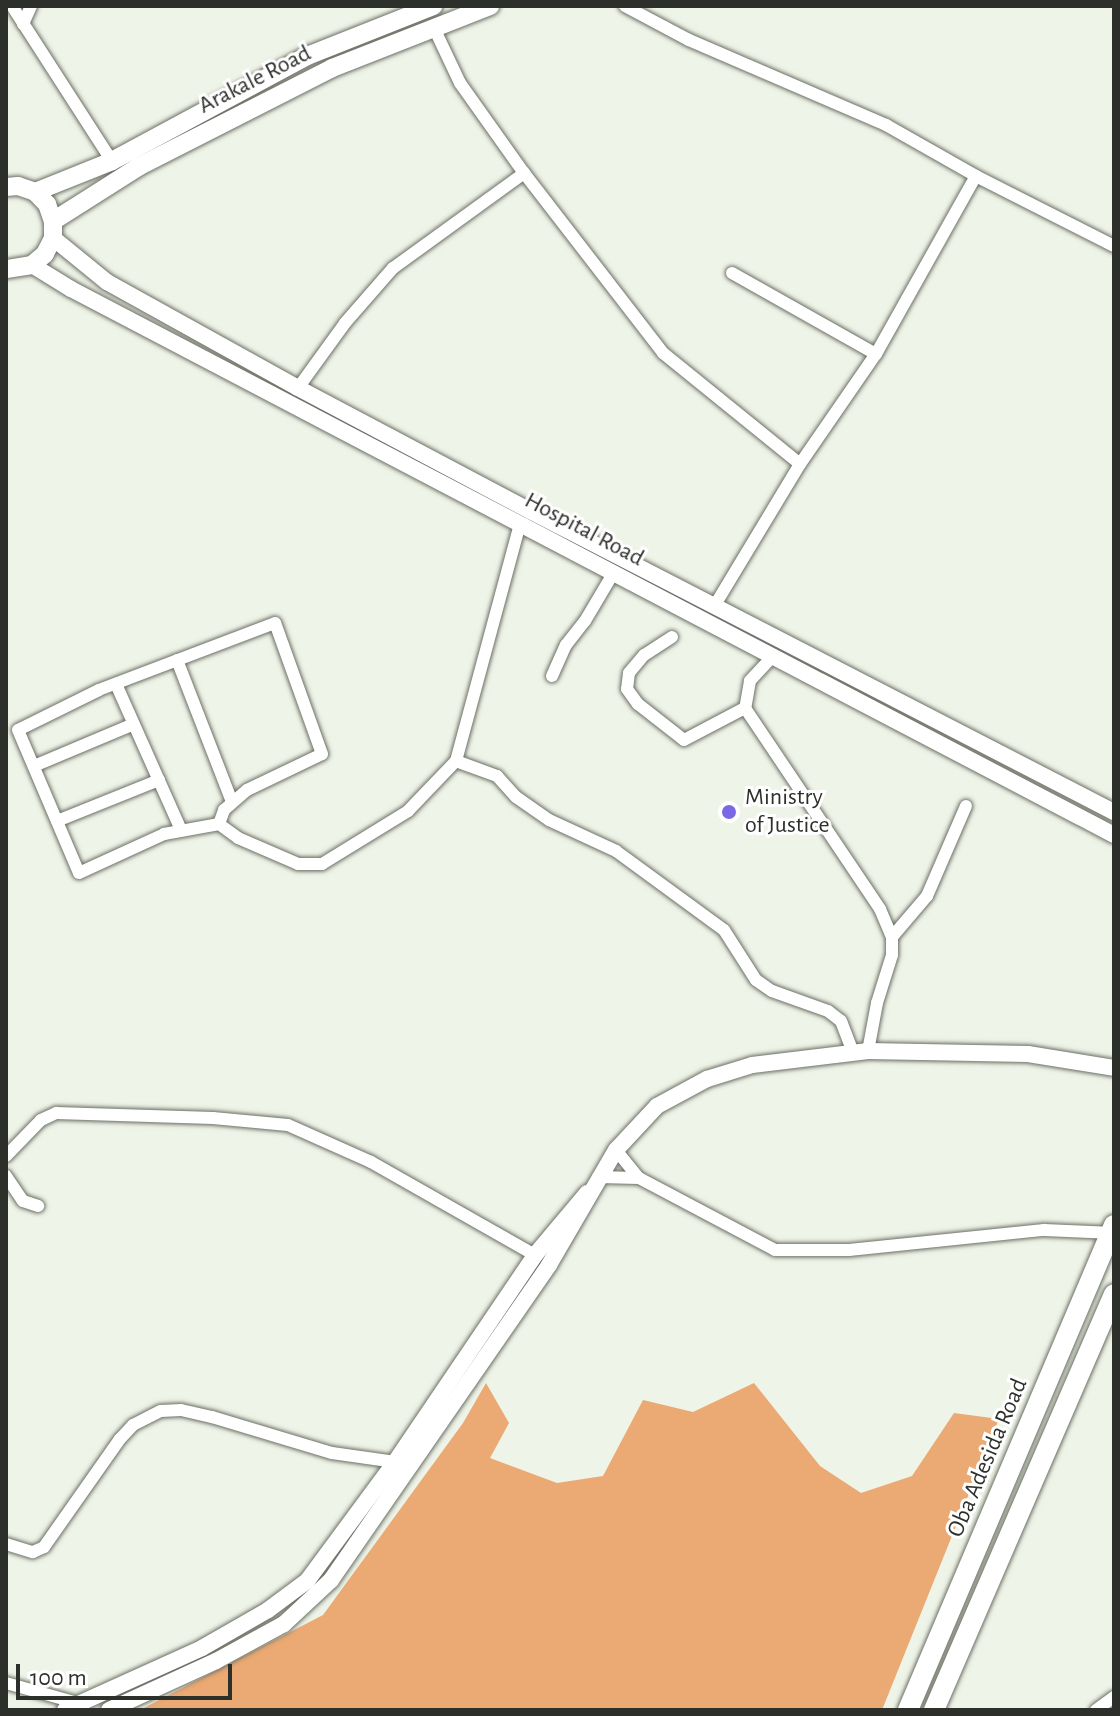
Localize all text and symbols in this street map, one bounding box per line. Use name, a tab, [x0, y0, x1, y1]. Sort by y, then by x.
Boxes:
street label: Arakale Road	[194, 39, 316, 121]
street label: Hospital Road	[519, 487, 649, 573]
place label: Ministry of Justice	[745, 784, 830, 840]
marker: Ministry of Justice	[720, 803, 738, 821]
street label: Oba Adesida Road	[942, 1374, 1034, 1542]
scale bar	[20, 1648, 236, 1698]
text: 100 m	[30, 1666, 87, 1690]

